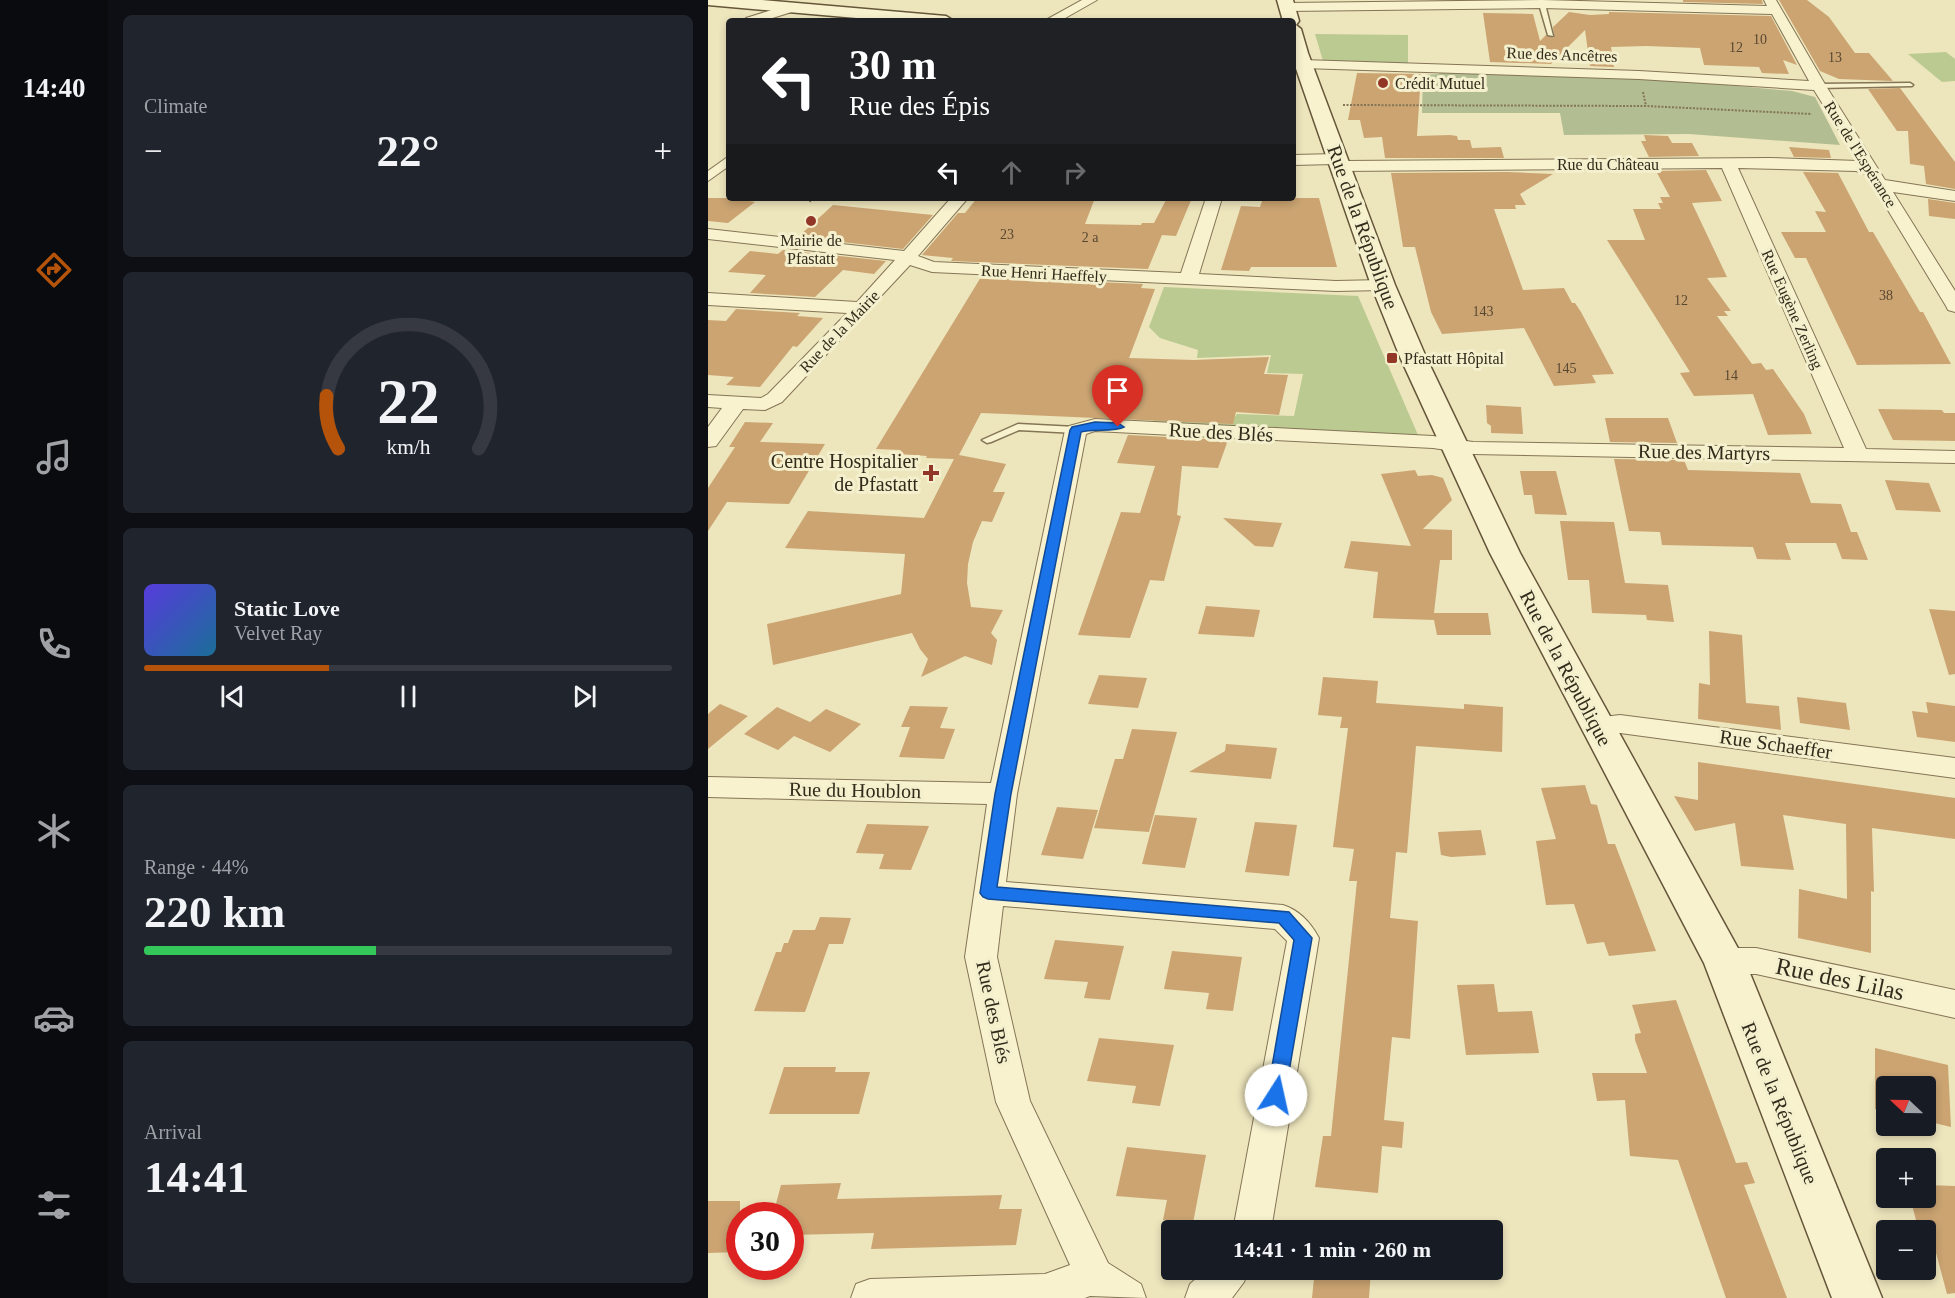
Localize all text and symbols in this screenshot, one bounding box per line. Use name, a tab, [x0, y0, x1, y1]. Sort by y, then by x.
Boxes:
house number: 10	[1753, 32, 1767, 47]
house number: 12	[1729, 40, 1743, 55]
icon: left	[750, 42, 828, 120]
text: 30 m	[849, 42, 937, 88]
street label: Rue des Ancêtres	[1506, 44, 1618, 65]
house number: 13	[1828, 50, 1842, 65]
text: 14:40	[23, 73, 86, 103]
place label: Crédit Mutuel	[1395, 75, 1486, 92]
marker: Crédit Mutuel	[1376, 76, 1390, 90]
text: Rue des Épis	[849, 91, 990, 121]
text: Climate	[144, 95, 207, 117]
street label: Rue de l'Espérance	[1820, 98, 1900, 211]
text: 22°	[377, 126, 440, 176]
text: −	[144, 133, 163, 169]
text: +	[653, 133, 672, 169]
street label: Rue de la République	[1322, 142, 1403, 312]
icon: left	[932, 156, 965, 189]
icon: ahead	[995, 156, 1028, 189]
icon: right	[1058, 156, 1091, 189]
street label: Rue du Château	[1557, 156, 1659, 173]
marker: Mairie de Pfastatt	[804, 214, 818, 228]
house number: 23	[1000, 227, 1014, 242]
house number: 2 a	[1082, 230, 1099, 245]
place label: Mairie de Pfastatt	[780, 232, 842, 267]
street label: Rue Eugène Zerling	[1758, 247, 1827, 372]
icon: directions	[33, 249, 75, 291]
street label: Rue Henri Haeffely	[981, 262, 1107, 286]
street label: Rue de la Mairie	[796, 287, 883, 376]
house number: 38	[1879, 288, 1893, 303]
house number: 12	[1674, 293, 1688, 308]
house number: 143	[1473, 304, 1494, 319]
place label: Pfastatt Hôpital	[1404, 350, 1505, 368]
marker: Pfastatt Hôpital	[1385, 351, 1399, 365]
house number: 145	[1556, 361, 1577, 376]
pin	[1092, 365, 1143, 427]
text: 22	[377, 368, 439, 437]
house number: 14	[1724, 368, 1738, 383]
icon: arrive	[1101, 374, 1134, 407]
street label: Rue des Blés	[1168, 418, 1274, 446]
icon: music	[33, 436, 75, 478]
text: km/h	[386, 436, 430, 460]
street label: Rue des Martyrs	[1638, 440, 1770, 465]
place label: Centre Hospitalier de Pfastatt	[771, 450, 918, 495]
marker: Centre Hospitalier de Pfastatt	[922, 464, 940, 482]
street label: Rue de la République	[1515, 587, 1616, 750]
text: Static Love	[234, 596, 340, 621]
text: Velvet Ray	[234, 622, 322, 644]
icon: phone	[33, 623, 75, 665]
icon: previous	[216, 680, 249, 713]
icon: pause	[392, 680, 425, 713]
icon: next	[568, 680, 601, 713]
street label: Rue Schaeffer	[1718, 725, 1834, 763]
street label: Rue du Houblon	[789, 778, 921, 802]
icon: climate	[33, 810, 75, 852]
text: Range · 44%	[144, 856, 248, 878]
text: 220 km	[144, 887, 285, 937]
street label: Rue des Lilas	[1773, 953, 1907, 1005]
street label: Rue des Blés	[972, 959, 1016, 1066]
icon: car	[33, 997, 75, 1039]
street label: Rue de la République	[1737, 1019, 1823, 1188]
position arrow	[1244, 1063, 1308, 1127]
north arrow	[1876, 1076, 1936, 1136]
map controls	[1876, 1076, 1936, 1280]
text: Arrival	[144, 1121, 202, 1143]
button: +	[1876, 1148, 1936, 1208]
text: 14:41	[144, 1152, 249, 1202]
icon: filters	[33, 1184, 75, 1226]
speed limit sign: 30	[726, 1202, 804, 1280]
button: −	[1876, 1220, 1936, 1280]
text: 14:41 · 1 min · 260 m	[1233, 1237, 1431, 1262]

